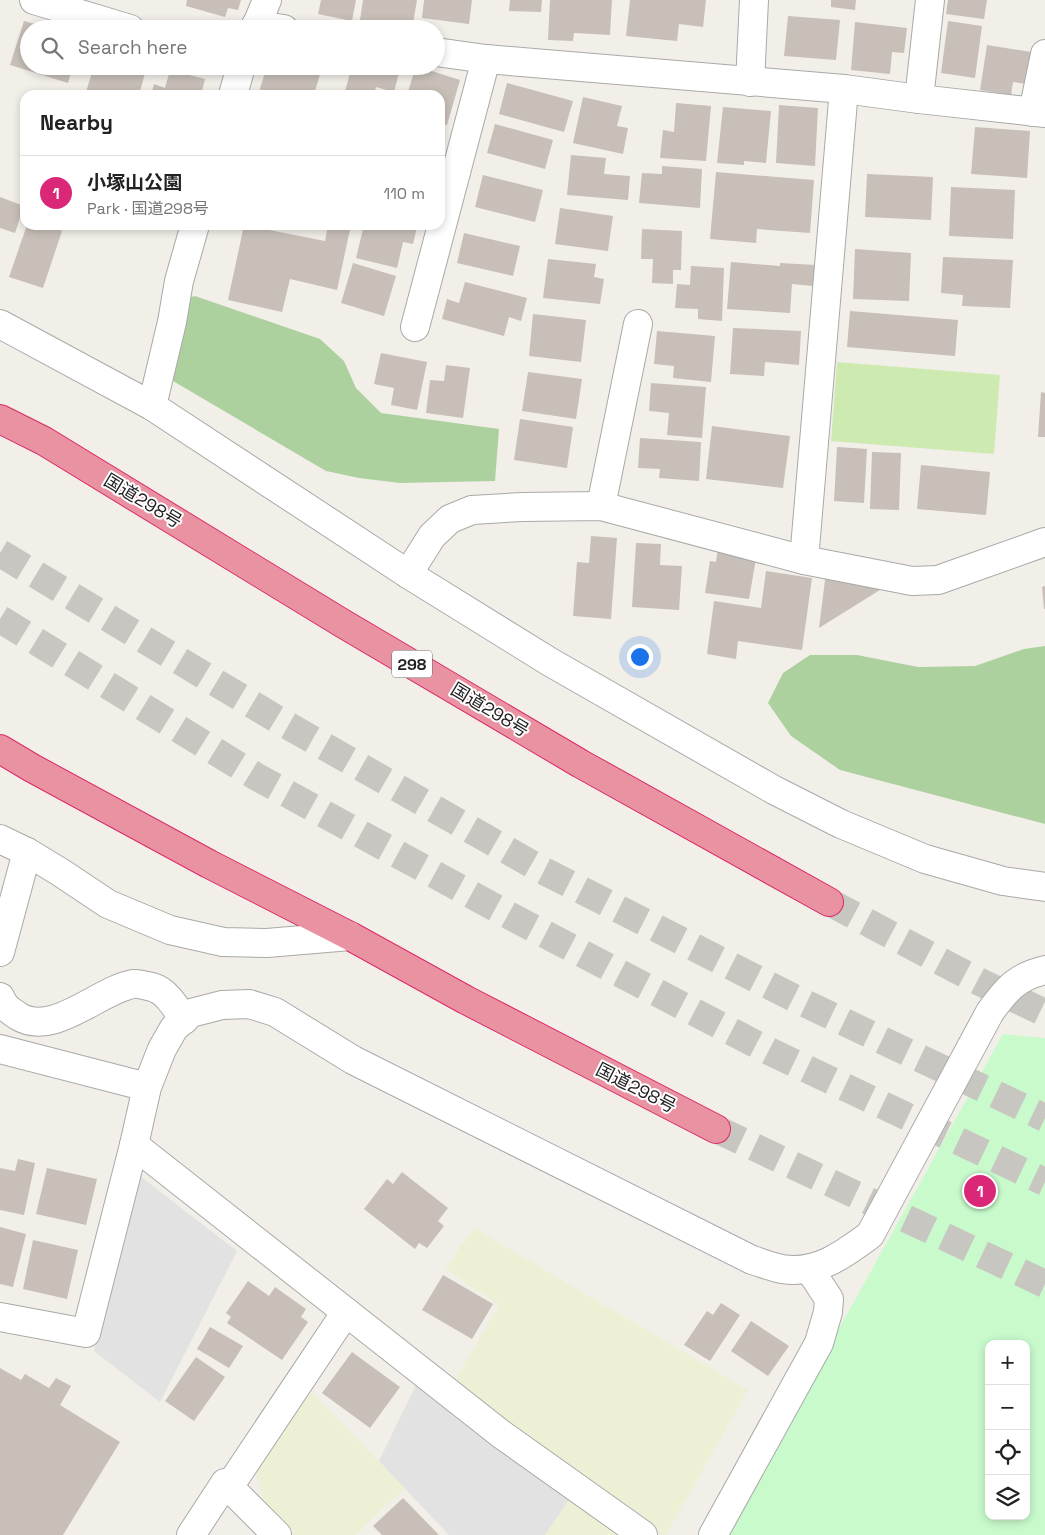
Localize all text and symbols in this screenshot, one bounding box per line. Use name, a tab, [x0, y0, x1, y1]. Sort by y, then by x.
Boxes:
search box	[20, 20, 445, 75]
icon: search	[38, 34, 66, 62]
text: Search here	[78, 35, 188, 60]
text: Nearby	[40, 109, 113, 136]
text: 小塚山公園	[87, 170, 182, 195]
text: 1	[52, 183, 60, 204]
text: 110 m	[383, 183, 425, 204]
text: Park · 国道298号	[87, 198, 209, 219]
street label: 国道298号	[100, 468, 186, 533]
your location	[627, 644, 653, 670]
road number: 298	[392, 651, 432, 678]
street label: 国道298号	[447, 677, 533, 742]
street label: 国道298号	[592, 1058, 680, 1118]
pin: 1	[964, 1172, 996, 1210]
map controls	[985, 1340, 1030, 1520]
button: +	[985, 1340, 1030, 1385]
button: −	[985, 1385, 1030, 1430]
button: locate	[985, 1430, 1030, 1475]
button: layers	[985, 1475, 1030, 1520]

